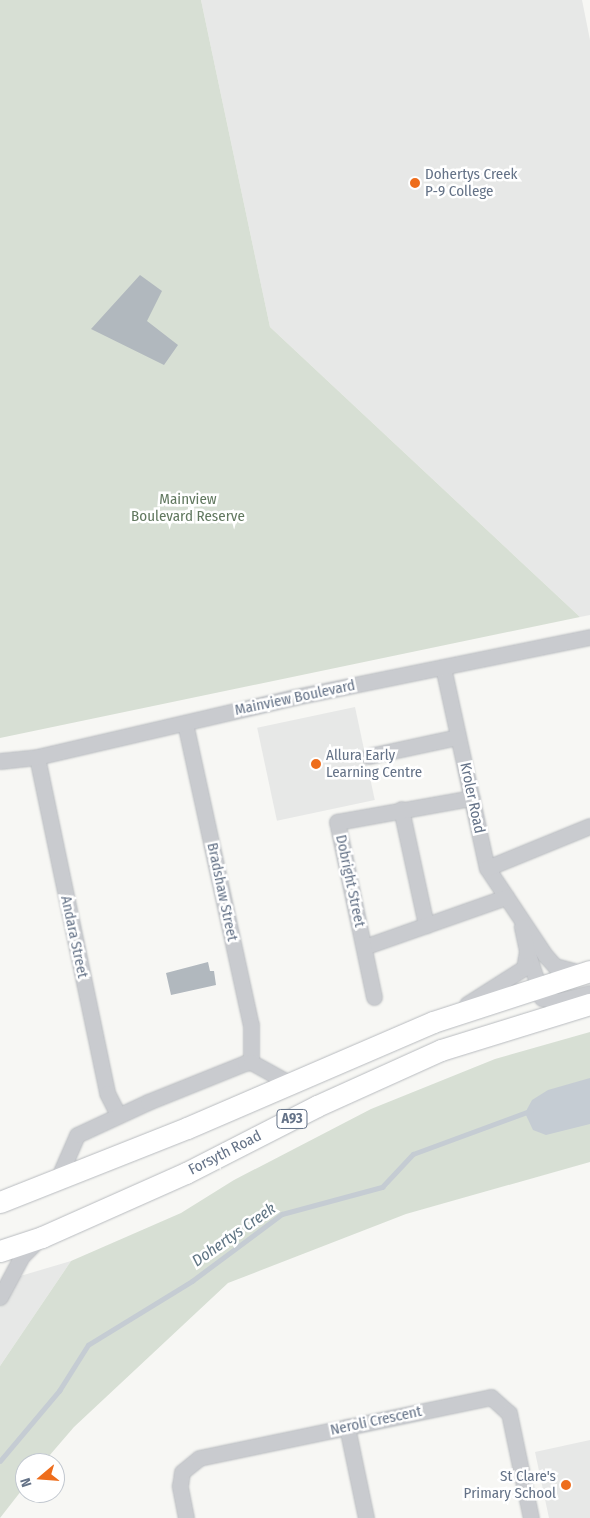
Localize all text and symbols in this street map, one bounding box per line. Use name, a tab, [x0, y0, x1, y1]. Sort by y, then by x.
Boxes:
place label: Dohertys Creek P-9 College	[425, 165, 518, 200]
marker: Dohertys Creek P-9 College	[409, 177, 421, 189]
park label: Mainview Boulevard Reserve	[131, 490, 245, 525]
street label: Mainview Boulevard	[233, 676, 357, 720]
place label: Allura Early Learning Centre	[326, 746, 422, 781]
marker: Allura Early Learning Centre	[310, 758, 322, 770]
street label: Kroler Road	[456, 761, 488, 835]
street label: Dobright Street	[331, 833, 369, 929]
street label: Bradshaw Street	[203, 841, 241, 943]
street label: Andara Street	[56, 894, 92, 980]
road number: A93	[276, 1108, 308, 1130]
street label: Forsyth Road	[186, 1127, 264, 1179]
water label: Dohertys Creek	[188, 1199, 280, 1271]
street label: Neroli Crescent	[329, 1403, 423, 1439]
north arrow	[15, 1453, 65, 1503]
place label: St Clare's Primary School	[464, 1467, 556, 1502]
text: N	[17, 1476, 36, 1489]
marker: St Clare's Primary School	[560, 1479, 572, 1491]

